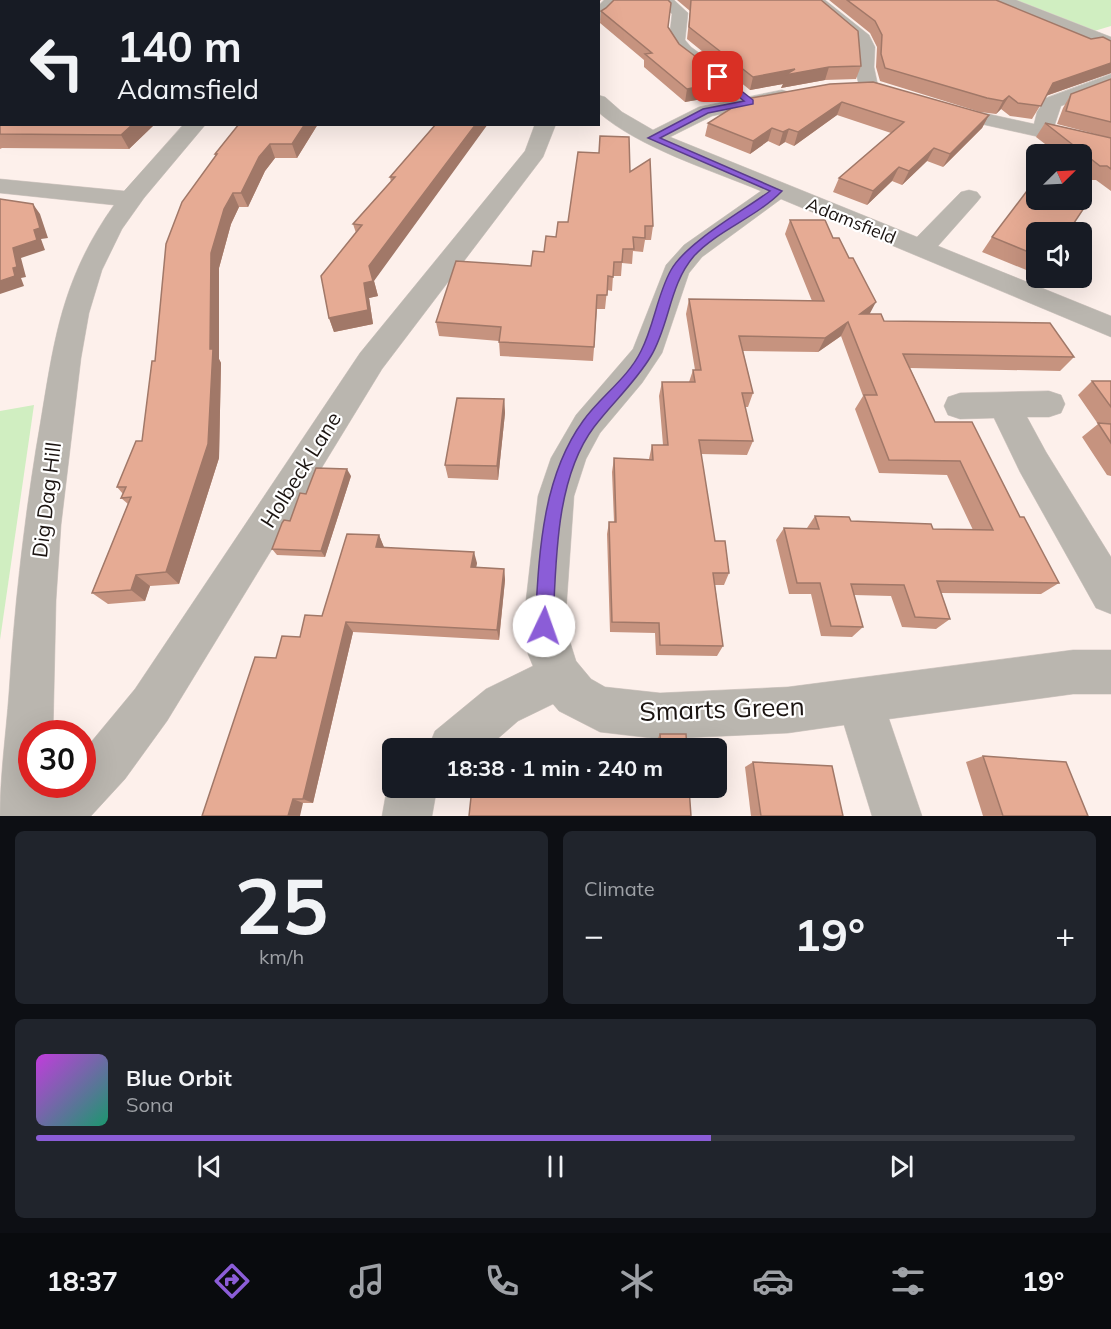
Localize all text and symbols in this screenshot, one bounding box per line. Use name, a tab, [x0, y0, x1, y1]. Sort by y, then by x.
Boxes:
text: 140 m	[117, 20, 242, 73]
icon: left	[18, 24, 96, 102]
pin	[692, 51, 743, 102]
icon: arrive	[701, 60, 734, 93]
text: Adamsfield	[117, 72, 259, 106]
north arrow	[1026, 144, 1092, 210]
map controls	[1026, 144, 1092, 288]
street label: Adamsfield	[803, 192, 899, 249]
button: sound	[1026, 222, 1092, 288]
street label: Holbeck Lane	[254, 407, 346, 532]
street label: Dig Dag Hill	[26, 441, 66, 559]
position arrow	[512, 594, 576, 658]
street label: Smarts Green	[639, 689, 805, 728]
speed limit sign: 30	[18, 720, 96, 798]
text: 18:38 · 1 min · 240 m	[446, 754, 663, 782]
text: 25	[235, 856, 328, 954]
text: Climate	[584, 876, 655, 901]
text: 19°	[794, 906, 865, 962]
text: −	[584, 914, 604, 955]
text: +	[1055, 914, 1075, 955]
text: km/h	[259, 944, 304, 969]
text: Blue Orbit	[126, 1064, 232, 1092]
text: Sona	[126, 1092, 174, 1117]
icon: previous	[193, 1150, 226, 1183]
icon: pause	[539, 1150, 572, 1183]
icon: next	[885, 1150, 918, 1183]
icon: directions	[211, 1260, 253, 1302]
icon: music	[346, 1260, 388, 1302]
icon: phone	[481, 1260, 523, 1302]
icon: climate	[616, 1260, 658, 1302]
icon: car	[752, 1260, 794, 1302]
icon: filters	[887, 1260, 929, 1302]
text: 18:37	[47, 1264, 118, 1298]
text: 19°	[1022, 1264, 1064, 1298]

